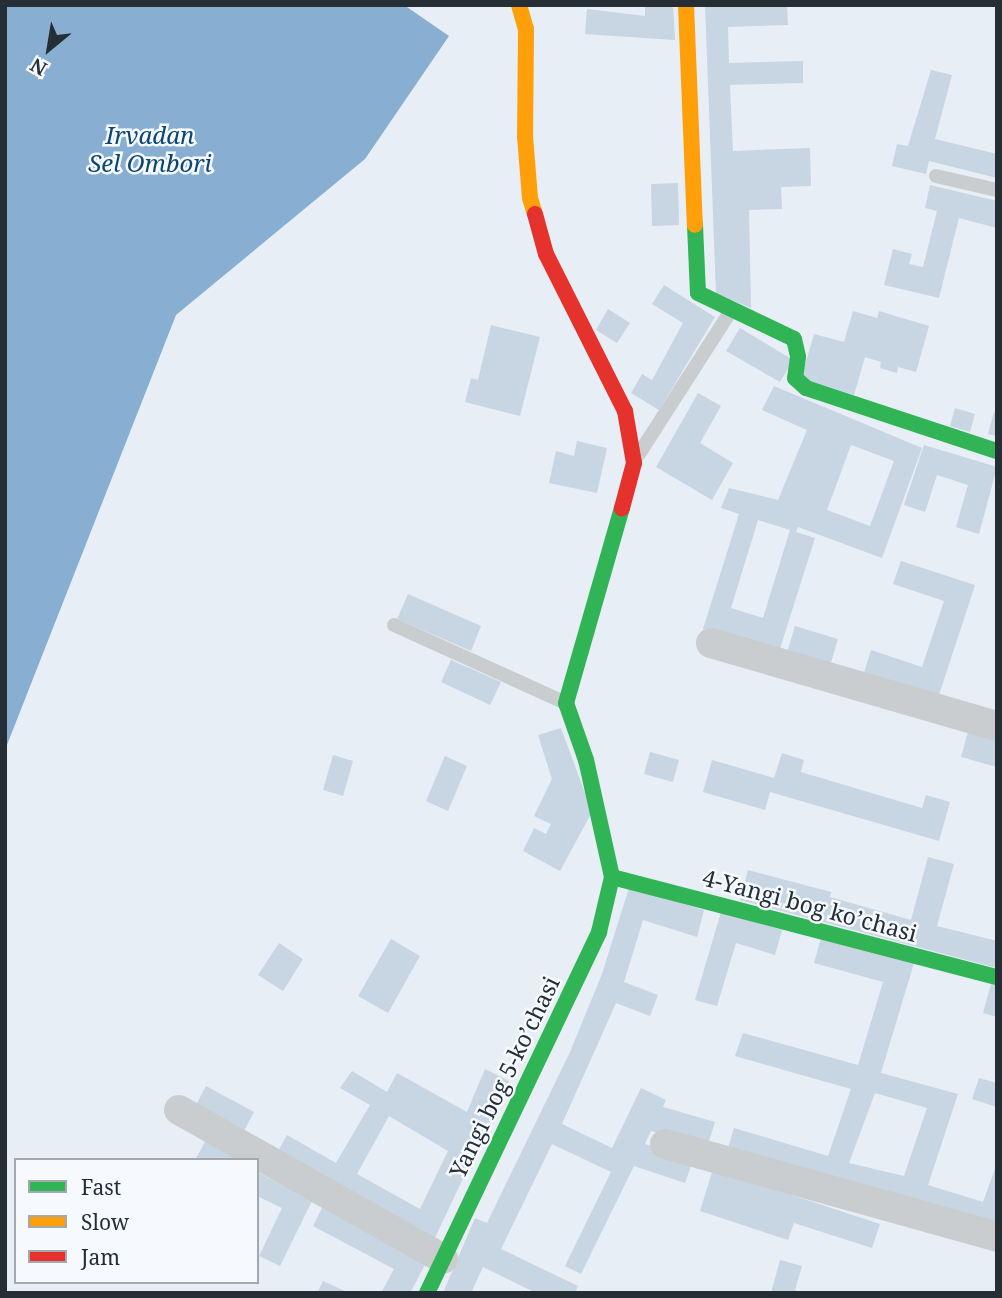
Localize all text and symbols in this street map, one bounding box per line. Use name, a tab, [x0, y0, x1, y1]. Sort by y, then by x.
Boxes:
north arrow	[14, 14, 84, 84]
text: N	[26, 52, 51, 82]
water label: Irvadan Sel Ombori	[88, 121, 212, 177]
street label: 4-Yangi bog koʼchasi	[700, 863, 920, 947]
street label: Yangi bog 5-koʼchasi	[443, 972, 565, 1182]
legend	[14, 1158, 259, 1284]
text: Fast	[81, 1173, 121, 1201]
text: Slow	[81, 1208, 129, 1236]
text: Jam	[81, 1243, 120, 1271]

